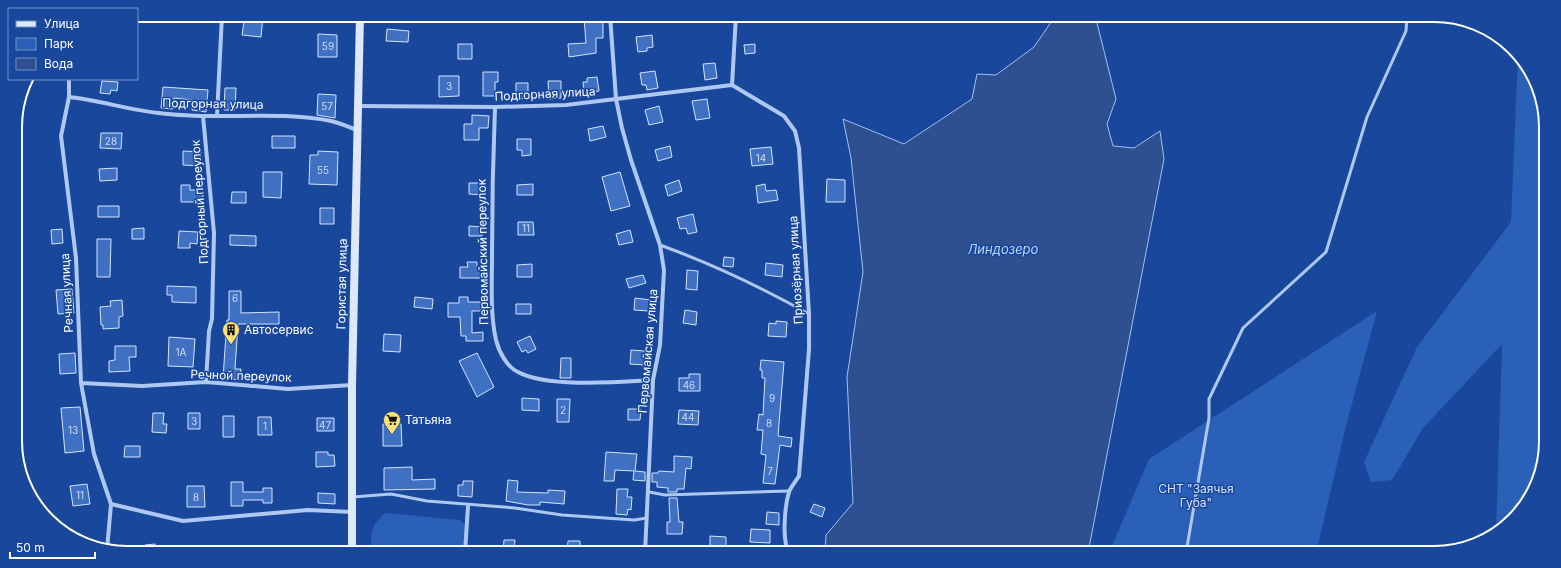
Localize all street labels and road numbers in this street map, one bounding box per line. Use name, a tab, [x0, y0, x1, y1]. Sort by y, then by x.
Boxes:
street label: Подгорная улица	[494, 83, 596, 104]
street label: Подгорная улица	[162, 95, 264, 112]
street label: Подгорный переулок	[188, 139, 211, 265]
street label: Первомайский переулок	[474, 178, 491, 325]
street label: Приозёрная улица	[785, 215, 806, 325]
street label: Гористая улица	[333, 238, 350, 330]
street label: Речная улица	[57, 253, 76, 333]
street label: Первомайская улица	[635, 288, 660, 414]
street label: Речной переулок	[190, 366, 292, 385]

